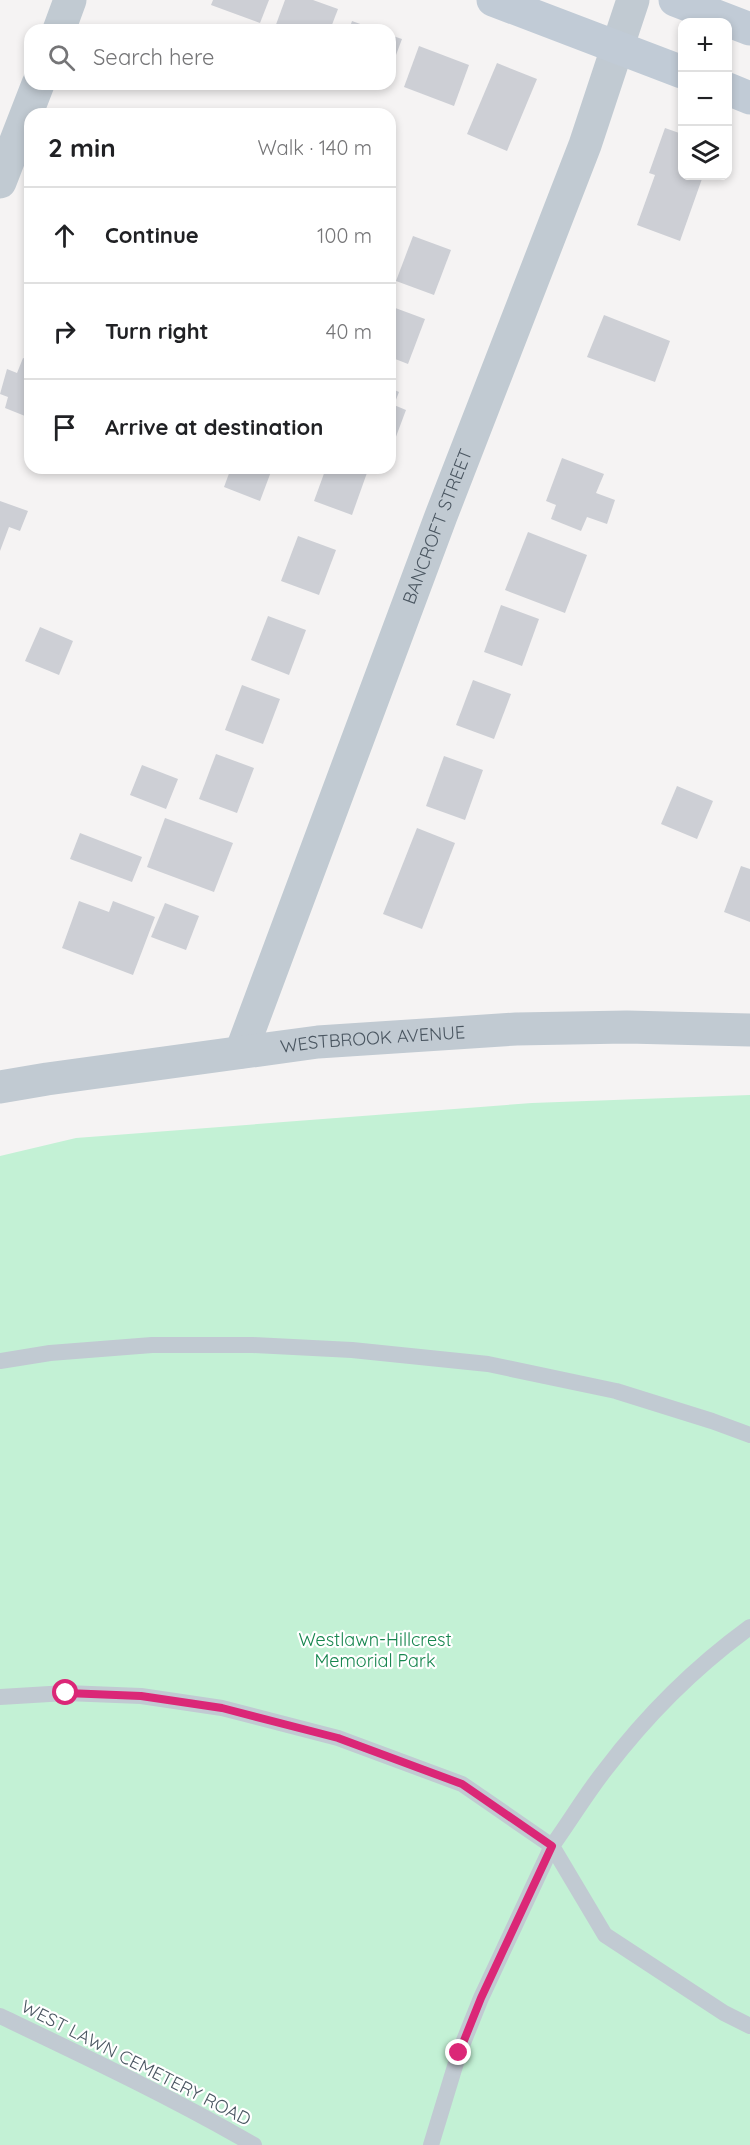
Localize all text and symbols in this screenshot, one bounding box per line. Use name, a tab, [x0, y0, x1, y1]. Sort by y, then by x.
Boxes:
map controls	[678, 18, 732, 180]
button: +	[678, 18, 732, 72]
search box	[24, 24, 396, 90]
icon: search	[45, 41, 78, 74]
text: Search here	[93, 43, 214, 71]
button: −	[678, 72, 732, 126]
button: layers	[678, 126, 732, 180]
text: 2 min	[48, 131, 116, 164]
text: Walk · 140 m	[257, 135, 372, 160]
icon: ahead	[48, 219, 81, 252]
text: Continue	[105, 221, 199, 249]
text: 100 m	[317, 223, 372, 248]
icon: right	[48, 315, 81, 348]
text: Turn right	[105, 317, 209, 345]
text: 40 m	[326, 319, 372, 344]
icon: arrive	[48, 411, 81, 444]
text: Arrive at destination	[105, 413, 323, 441]
street label: BANCROFT STREET	[397, 445, 477, 607]
street label: WESTBROOK AVENUE	[279, 1020, 466, 1058]
park label: Westlawn-Hillcrest Memorial Park	[298, 1628, 452, 1672]
route start	[52, 1679, 78, 1705]
street label: WEST LAWN CEMETERY ROAD	[18, 1994, 255, 2131]
route end	[445, 2039, 471, 2065]

